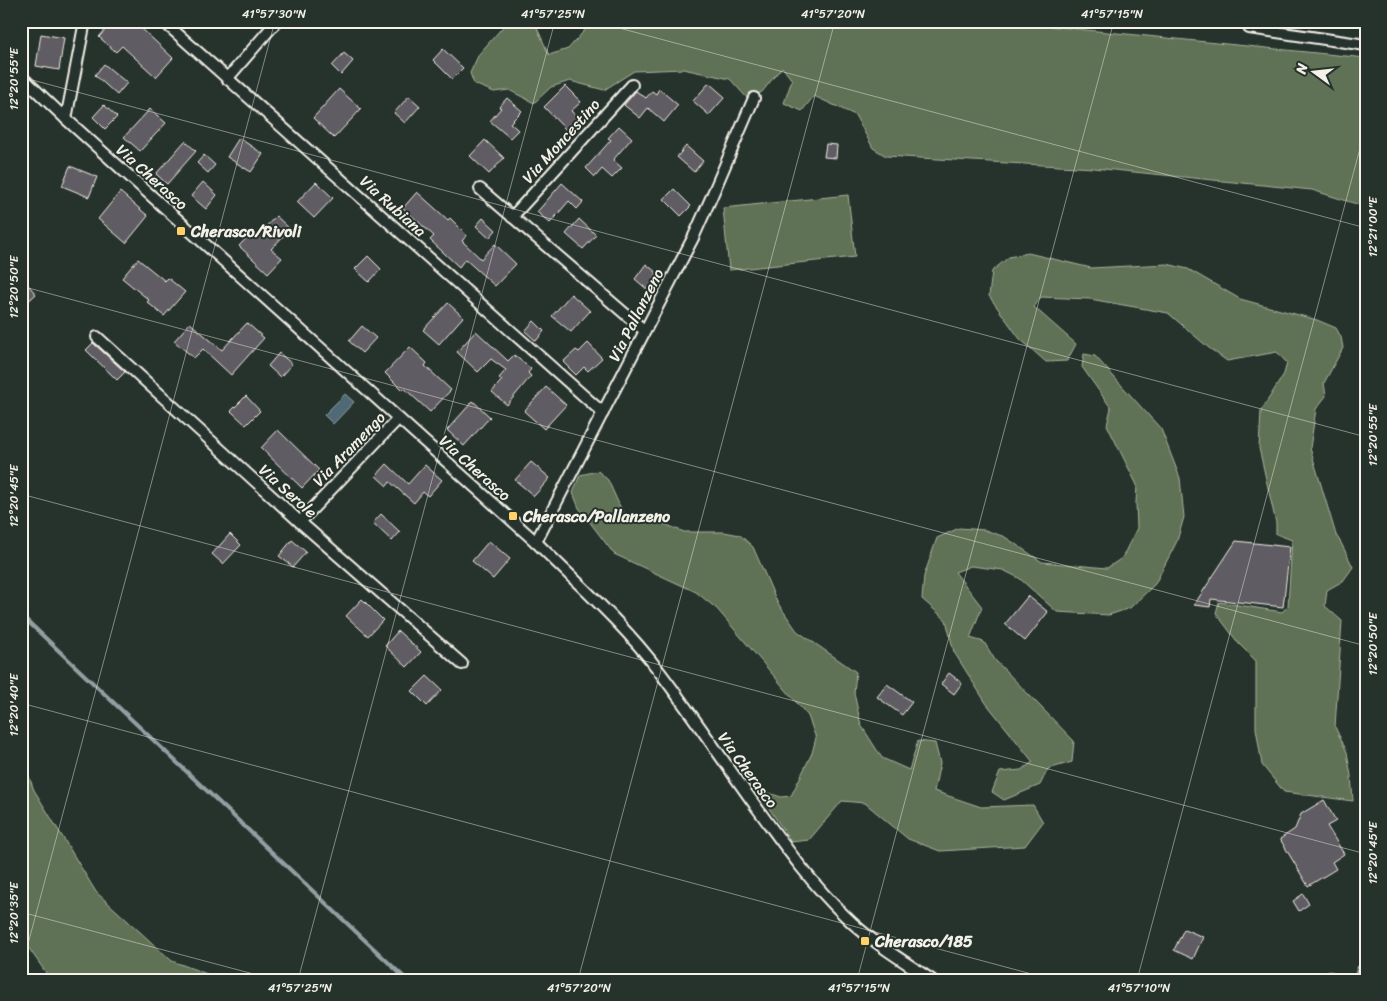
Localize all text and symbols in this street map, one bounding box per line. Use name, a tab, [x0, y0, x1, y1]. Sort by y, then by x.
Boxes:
text: 41°57'30"N	[242, 3, 307, 25]
text: 41°57'25"N	[521, 3, 586, 25]
text: 41°57'20"N	[801, 3, 866, 25]
text: 41°57'15"N	[1081, 3, 1144, 25]
text: 12°20'55"E	[3, 46, 25, 110]
north arrow	[1290, 48, 1340, 98]
text: N	[1288, 61, 1315, 78]
street label: Via Moncestino	[514, 91, 608, 190]
street label: Via Cherasco	[109, 136, 195, 218]
street label: Via Rubiana	[353, 168, 433, 244]
text: 12°21'00"E	[1362, 195, 1384, 257]
place label: Cherasco/Rivoli	[190, 217, 302, 246]
marker: Cherasco/Rivoli	[175, 225, 187, 237]
text: 12°20'50"E	[3, 254, 25, 318]
street label: Via Pallanzeno	[600, 263, 672, 367]
text: 12°20'55"E	[1362, 402, 1384, 466]
street label: Via Aramengo	[305, 404, 393, 494]
street label: Via Cherasco	[432, 427, 518, 509]
street label: Via Serole	[252, 456, 324, 526]
text: 12°20'45"E	[3, 463, 25, 527]
place label: Cherasco/Pallanzeno	[522, 502, 671, 531]
marker: Cherasco/Pallanzeno	[507, 510, 519, 522]
text: 12°20'50"E	[1362, 611, 1384, 675]
text: 12°20'40"E	[3, 672, 25, 736]
street label: Via Cherasco	[710, 725, 786, 815]
text: 12°20'45"E	[1362, 820, 1384, 884]
text: 12°20'35"E	[3, 881, 25, 944]
place label: Cherasco/185	[874, 927, 973, 956]
marker: Cherasco/185	[859, 935, 871, 947]
text: 41°57'25"N	[268, 977, 333, 999]
text: 41°57'20"N	[547, 977, 612, 999]
text: 41°57'15"N	[828, 977, 891, 999]
text: 41°57'10"N	[1108, 977, 1171, 999]

